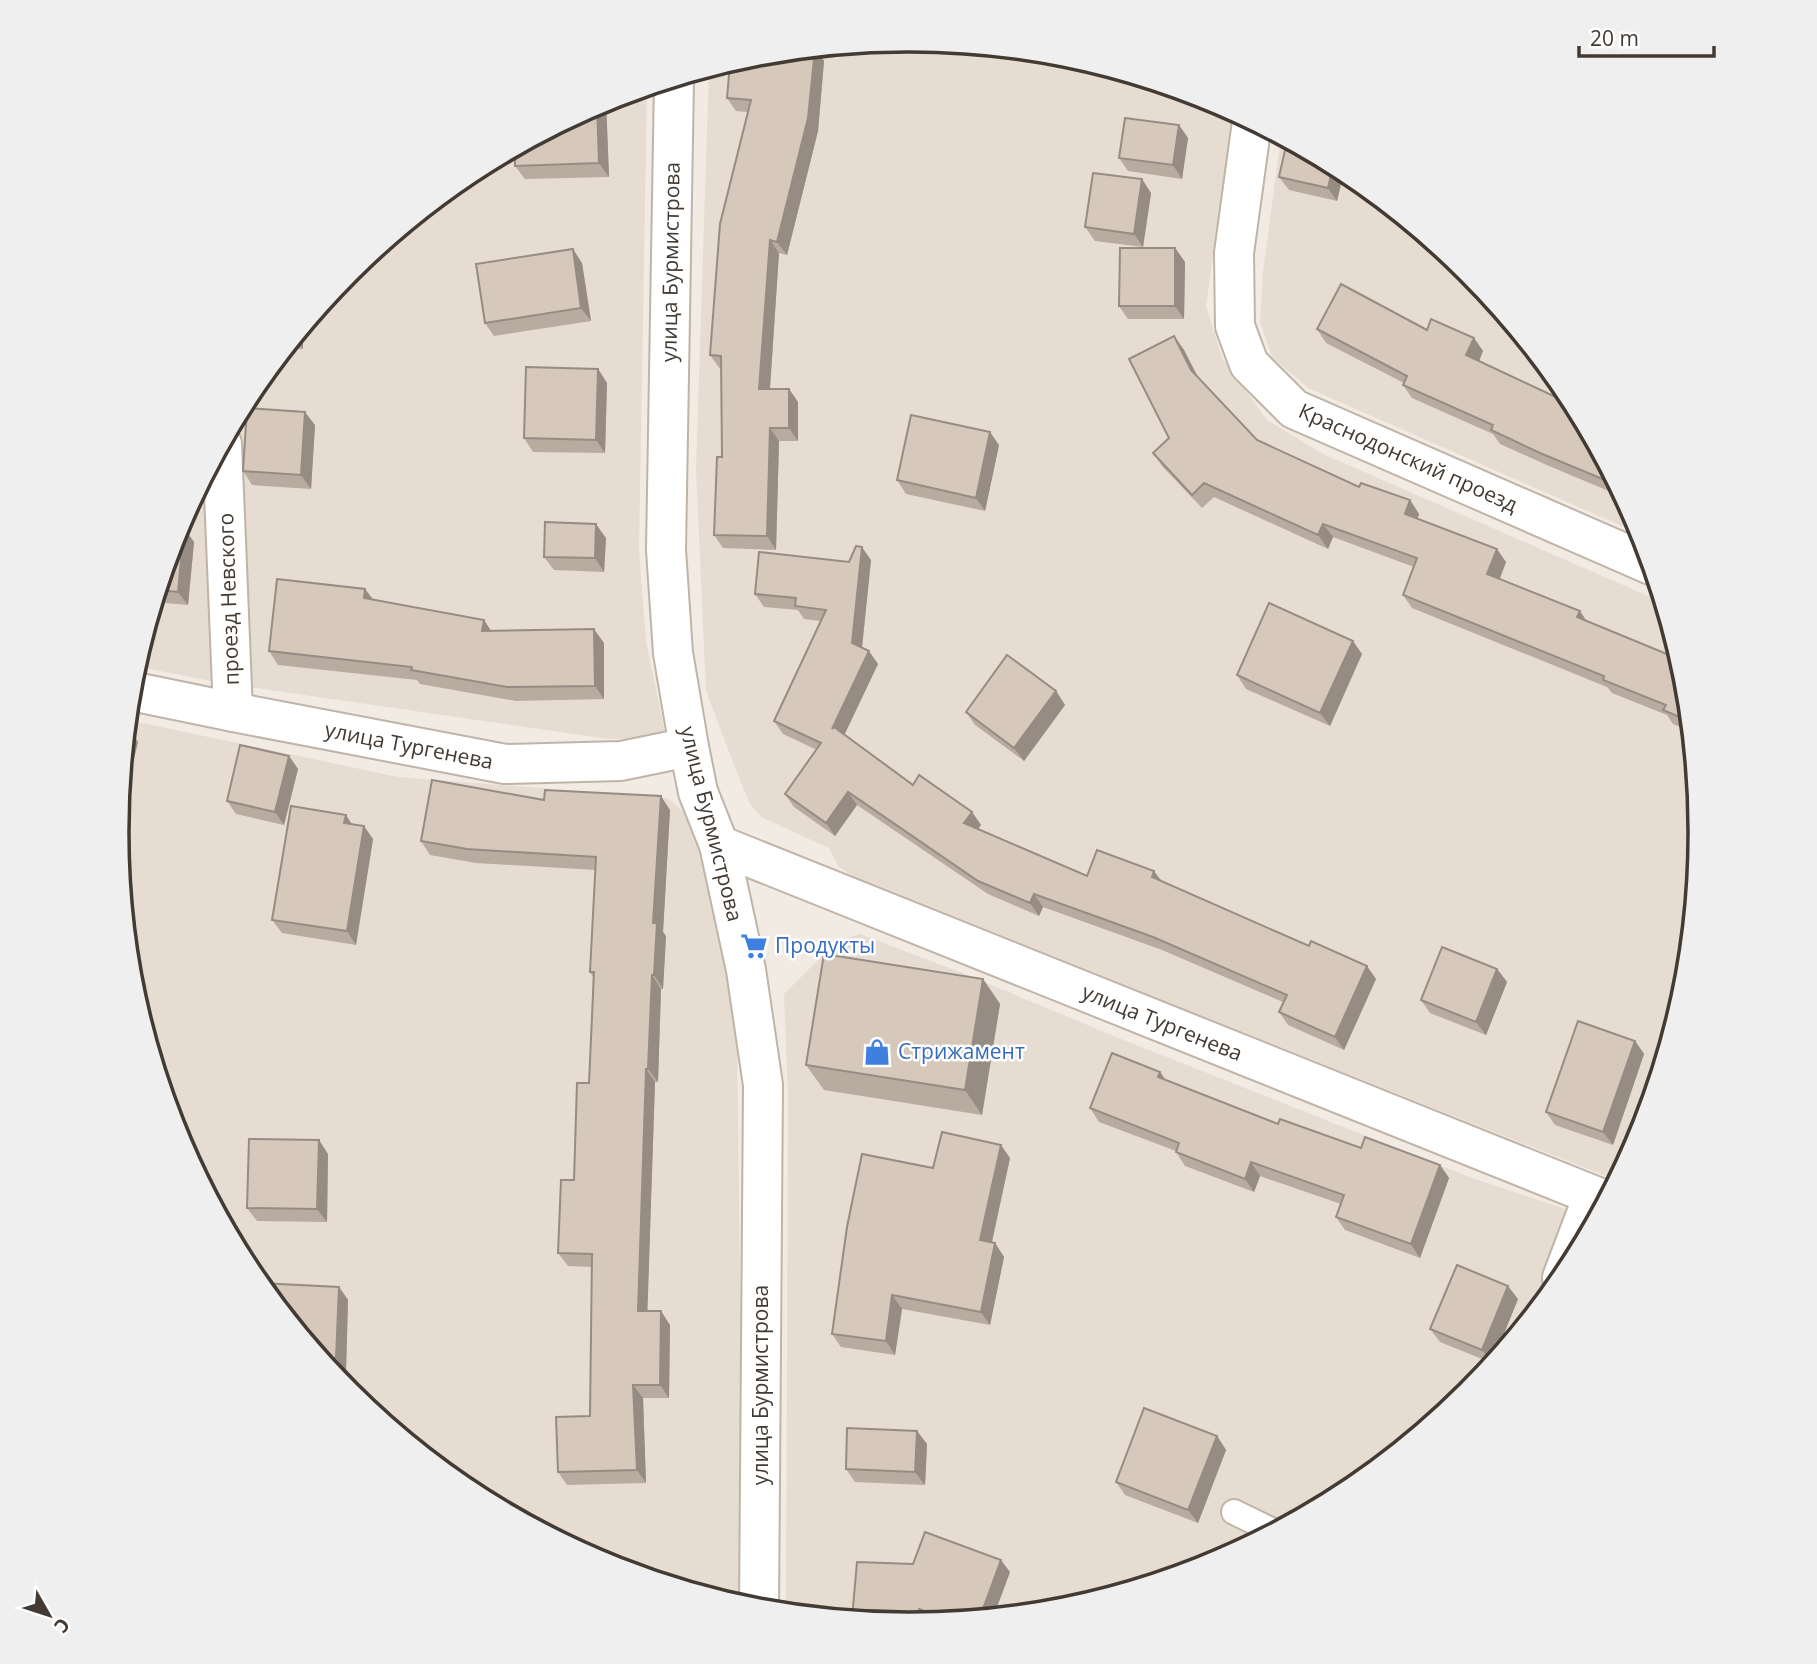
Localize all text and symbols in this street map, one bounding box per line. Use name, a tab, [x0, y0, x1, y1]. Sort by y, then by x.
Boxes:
scale bar	[1579, 14, 1714, 58]
text: 20 m	[1590, 24, 1639, 52]
street label: улица Бурмистрова	[654, 162, 686, 362]
street label: Краснодонский проезд	[1295, 396, 1522, 518]
street label: проезд Невского	[211, 512, 245, 686]
street label: улица Тургенева	[323, 715, 496, 775]
street label: улица Бурмистрова	[674, 723, 750, 924]
supermarket icon: Продукты	[739, 931, 769, 961]
place label: Продукты	[775, 931, 875, 959]
street label: улица Тургенева	[1078, 977, 1247, 1067]
shop icon: Стрижамент	[862, 1037, 892, 1067]
place label: Стрижамент	[898, 1037, 1025, 1065]
street label: улица Бурмистрова	[746, 1285, 774, 1485]
north arrow	[14, 1580, 84, 1650]
text: С	[48, 1613, 76, 1639]

